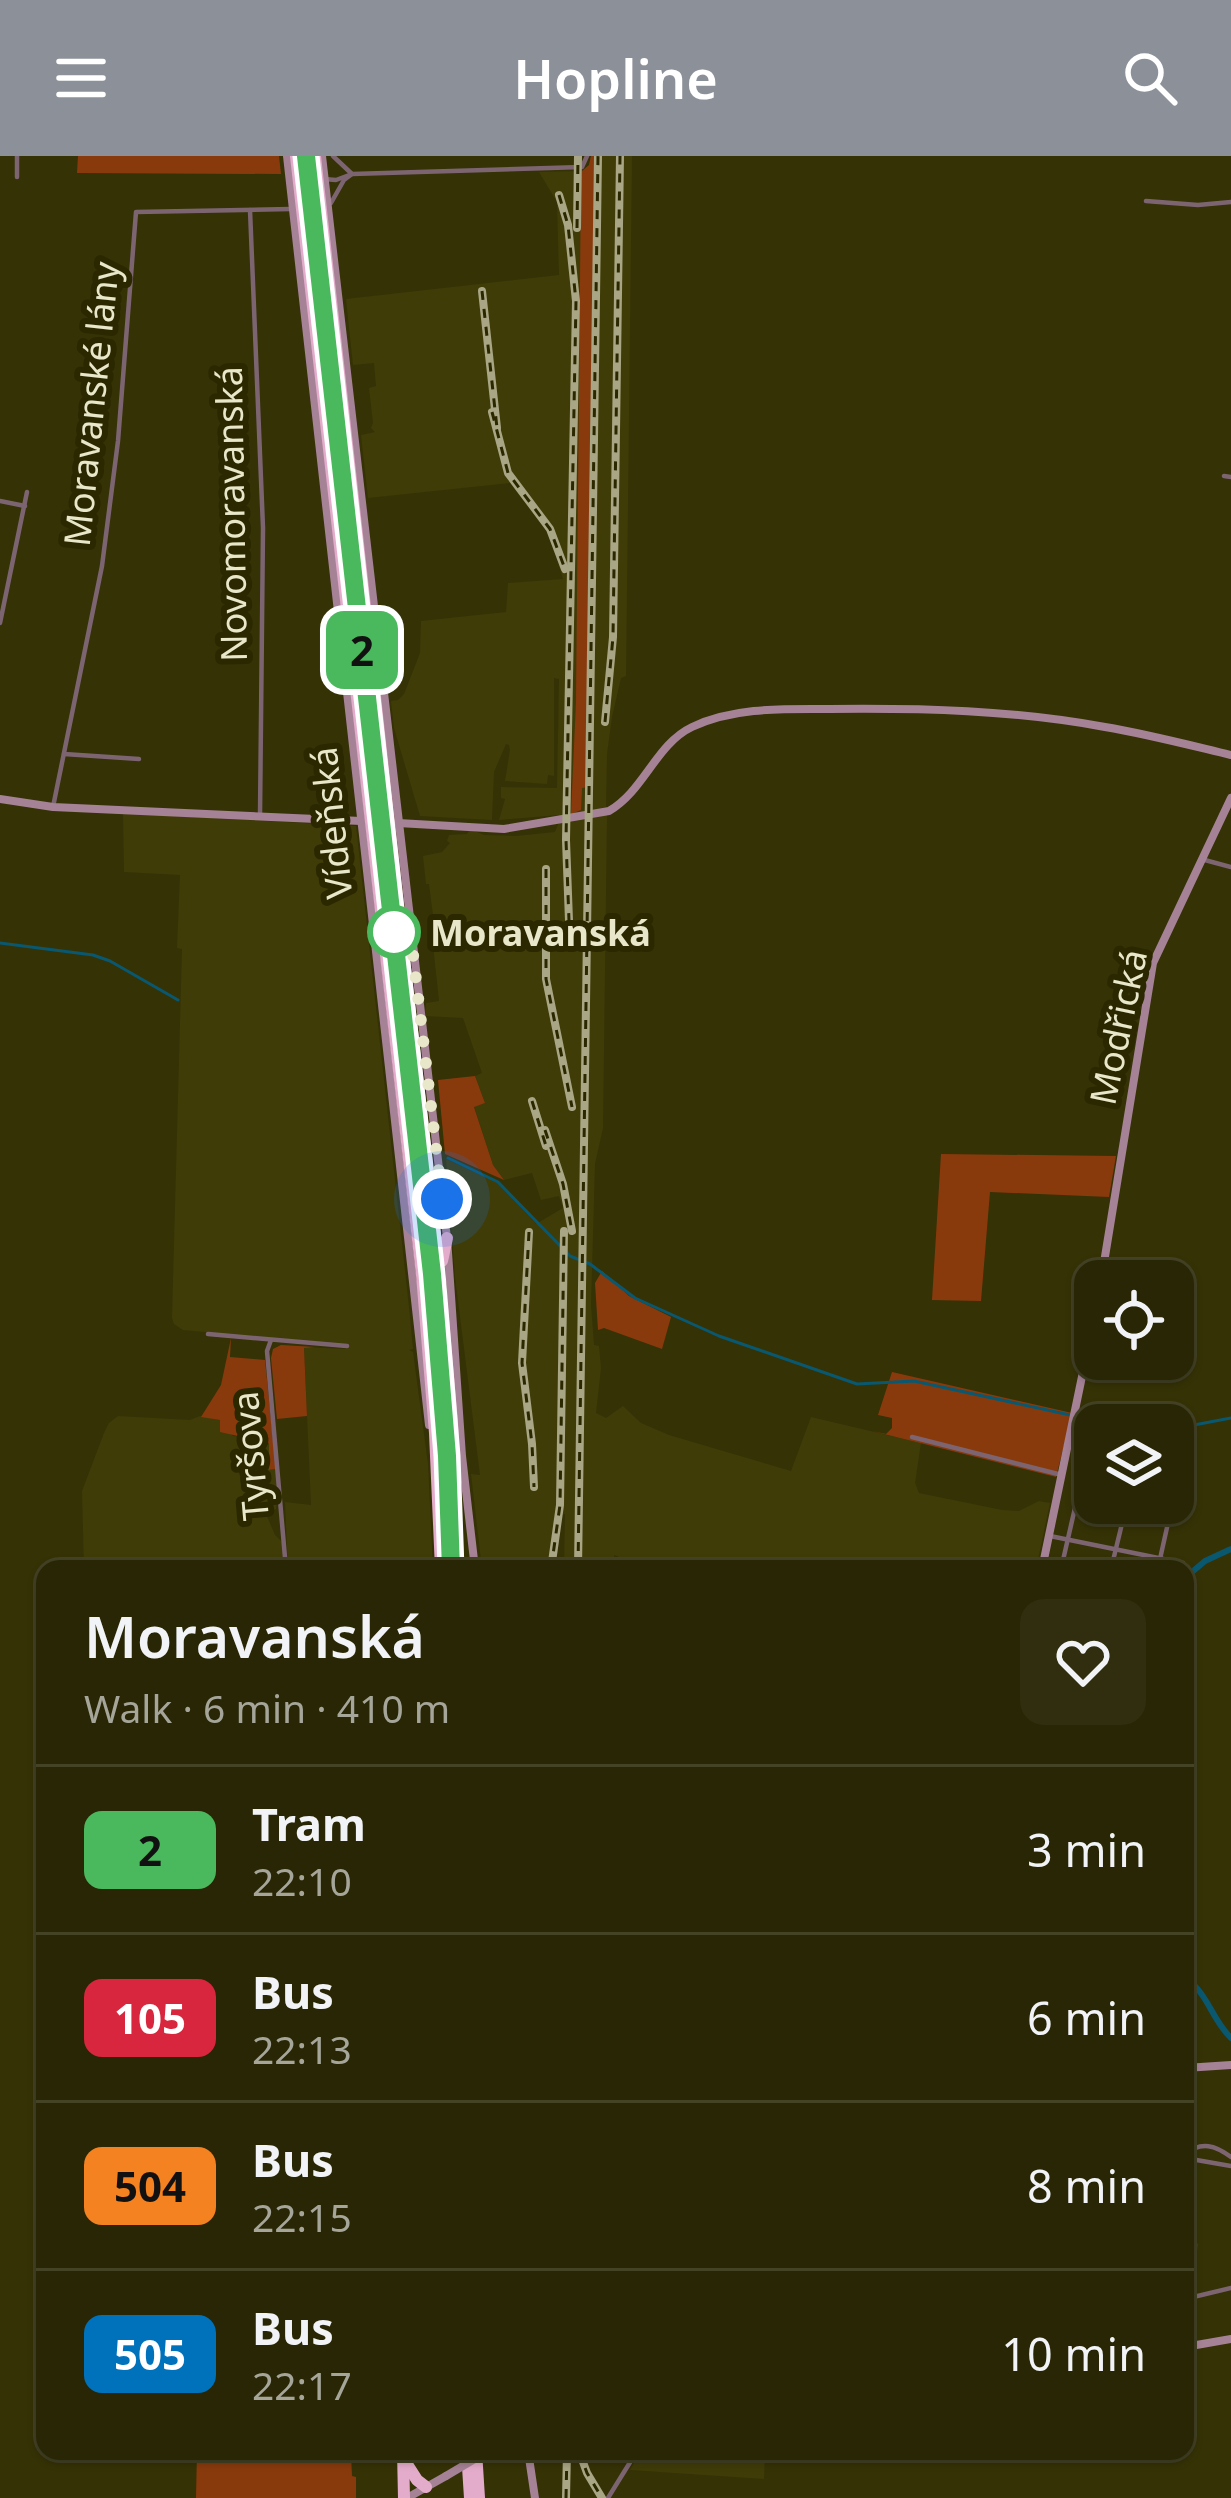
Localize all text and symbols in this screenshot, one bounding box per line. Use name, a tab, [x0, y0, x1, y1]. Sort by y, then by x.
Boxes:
text: Hopline	[513, 41, 718, 115]
icon: menu	[48, 45, 114, 111]
icon: search	[1117, 45, 1183, 111]
street label: Moravanské lány	[52, 259, 130, 549]
street label: Novomoravanská	[204, 366, 258, 662]
line badge: 2	[323, 611, 401, 689]
text: 2	[350, 621, 374, 678]
street label: Vídeňská	[299, 745, 363, 901]
marker: Moravanská	[369, 907, 419, 957]
place label: Moravanská	[430, 908, 651, 957]
street label: Modřická	[1078, 945, 1158, 1109]
your location	[412, 1169, 472, 1229]
map controls	[1074, 1260, 1194, 1524]
button: locate	[1074, 1260, 1194, 1380]
street label: Tyršova	[220, 1389, 280, 1523]
button: layers	[1074, 1404, 1194, 1524]
text: Moravanská	[84, 1597, 425, 1675]
button: heart	[1020, 1599, 1146, 1725]
text: Walk · 6 min · 410 m	[84, 1681, 450, 1734]
text: Tram	[252, 1793, 366, 1854]
text: 3 min	[1027, 1819, 1146, 1880]
text: 2	[138, 1821, 162, 1878]
text: 22:10	[252, 1854, 352, 1907]
text: Bus	[252, 1961, 334, 2022]
text: 6 min	[1027, 1987, 1146, 2048]
text: 105	[114, 1989, 186, 2046]
text: 22:13	[252, 2022, 352, 2075]
text: Bus	[252, 2129, 334, 2190]
text: 8 min	[1027, 2155, 1146, 2216]
text: 504	[114, 2157, 186, 2214]
text: 22:15	[252, 2190, 352, 2243]
text: Bus	[252, 2297, 334, 2358]
text: 10 min	[1001, 2323, 1146, 2384]
text: 505	[114, 2325, 186, 2382]
text: 22:17	[252, 2358, 352, 2411]

